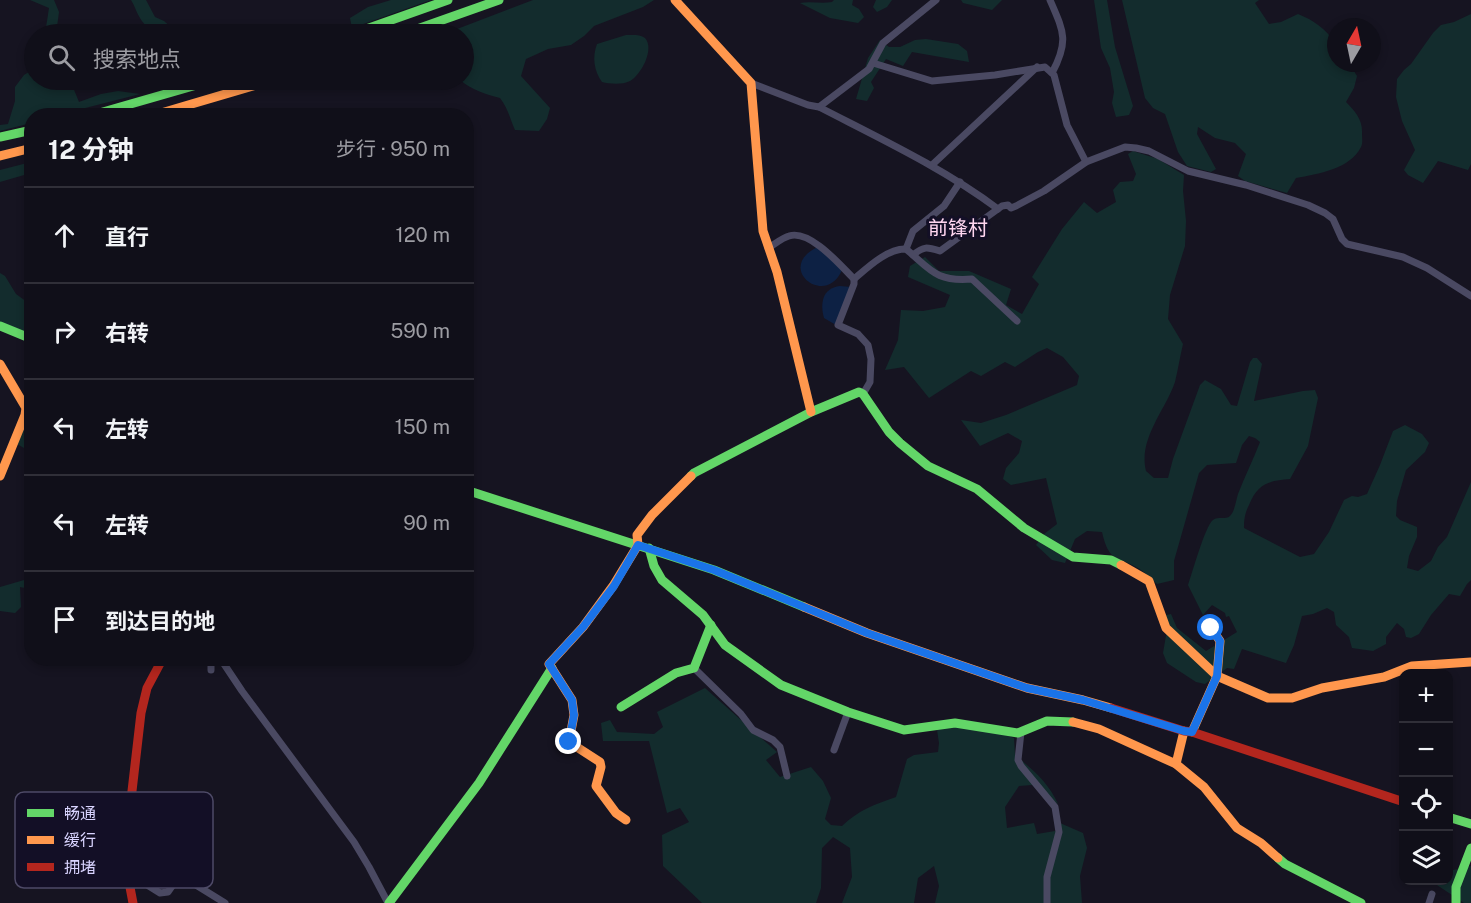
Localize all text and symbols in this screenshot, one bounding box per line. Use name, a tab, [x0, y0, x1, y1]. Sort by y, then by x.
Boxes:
north arrow	[1327, 18, 1381, 72]
search box	[24, 24, 474, 90]
icon: search	[45, 41, 78, 74]
text: 搜索地点	[93, 46, 181, 72]
text: 12 分钟	[48, 134, 134, 165]
text: 步行 · 950 m	[336, 137, 450, 161]
district label: 前锋村	[928, 216, 988, 240]
icon: ahead	[48, 219, 81, 252]
text: 120 m	[396, 223, 450, 247]
text: 直行	[105, 224, 149, 250]
icon: right	[48, 315, 81, 348]
text: 590 m	[390, 319, 450, 343]
text: 右转	[105, 320, 149, 346]
icon: left	[48, 411, 81, 444]
text: 150 m	[395, 415, 450, 439]
text: 左转	[105, 416, 149, 442]
icon: left	[48, 507, 81, 540]
text: 90 m	[403, 511, 450, 535]
text: 左转	[105, 512, 149, 538]
icon: arrive	[48, 603, 81, 636]
text: 到达目的地	[105, 608, 215, 634]
route start	[1197, 614, 1223, 640]
map controls	[1399, 669, 1453, 885]
button: +	[1399, 669, 1453, 723]
button: −	[1399, 723, 1453, 777]
route end	[555, 728, 581, 754]
button: locate	[1399, 777, 1453, 831]
legend	[15, 792, 213, 888]
text: 畅通	[64, 804, 96, 823]
text: 缓行	[64, 831, 96, 850]
button: layers	[1399, 831, 1453, 885]
text: 拥堵	[64, 858, 96, 877]

